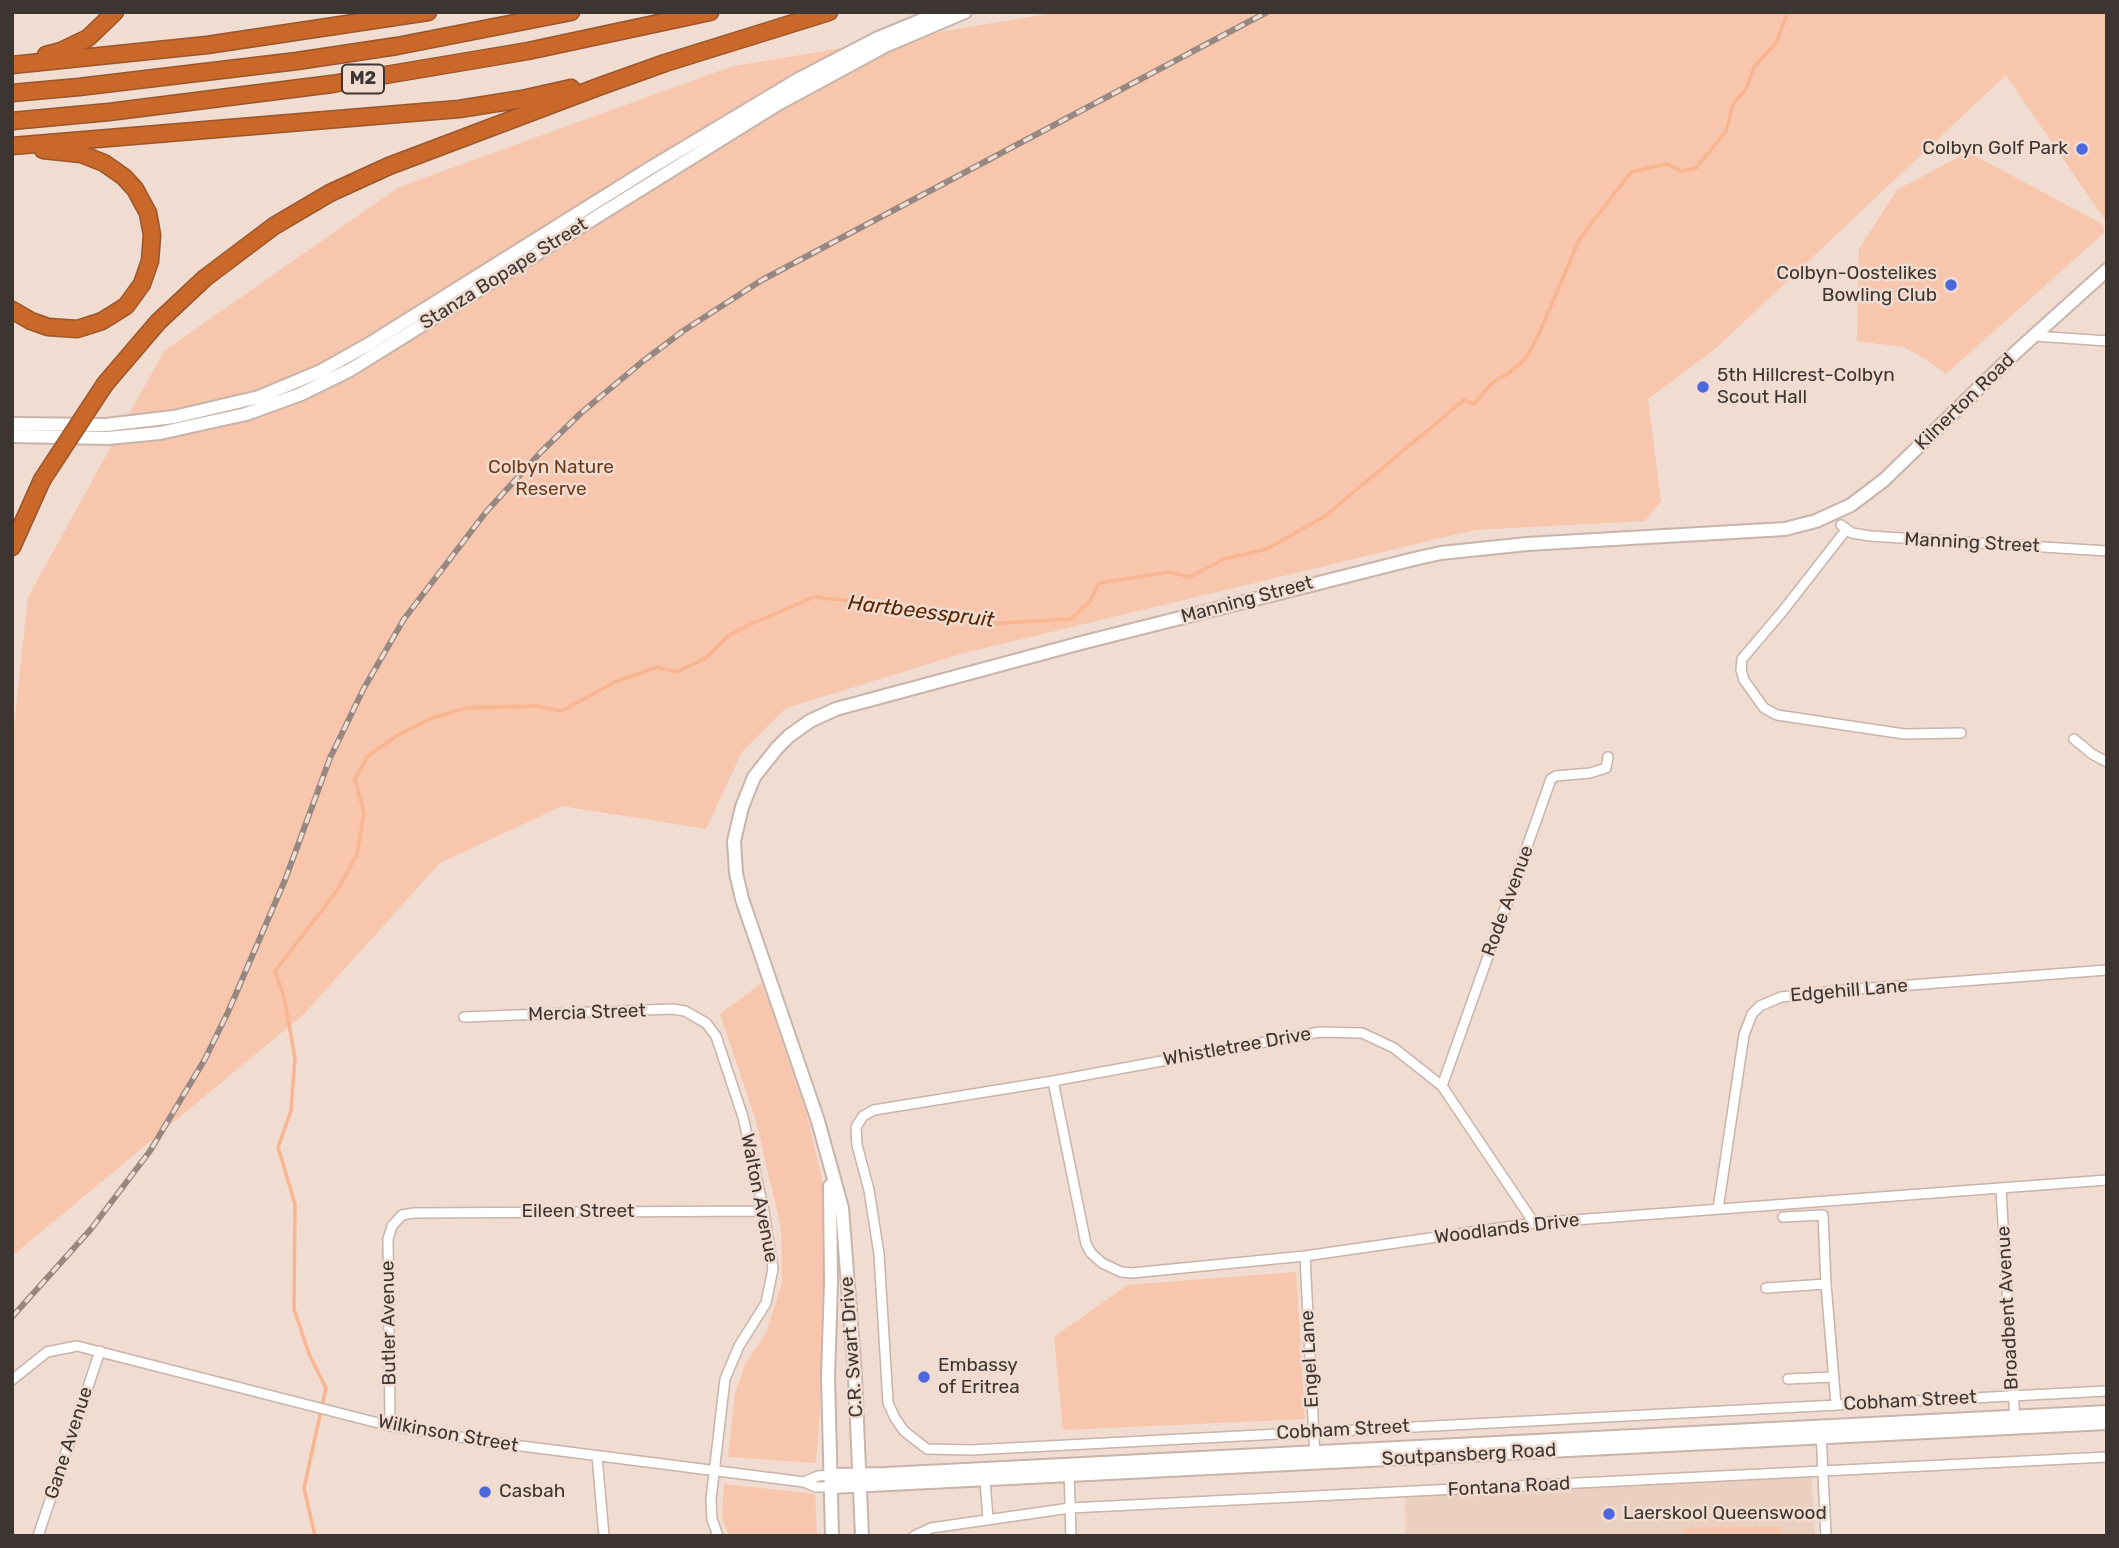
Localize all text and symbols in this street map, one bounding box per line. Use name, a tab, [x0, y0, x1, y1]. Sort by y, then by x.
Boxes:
road number: M2	[342, 64, 384, 94]
place label: Colbyn Golf Park	[1922, 138, 2068, 160]
marker: Colbyn Golf Park	[2074, 141, 2090, 157]
street label: Stanza Bopape Street	[416, 213, 592, 335]
place label: Colbyn-Oostelikes Bowling Club	[1776, 263, 1937, 307]
marker: Colbyn-Oostelikes Bowling Club	[1943, 277, 1959, 293]
street label: Kilnerton Road	[1910, 349, 2020, 455]
place label: 5th Hillcrest-Colbyn Scout Hall	[1717, 365, 1895, 409]
marker: 5th Hillcrest-Colbyn Scout Hall	[1695, 379, 1711, 395]
park label: Colbyn Nature Reserve	[488, 457, 614, 501]
street label: Manning Street	[1904, 528, 2040, 558]
street label: Manning Street	[1179, 571, 1315, 629]
water label: Hartbeesspruit	[846, 591, 996, 633]
street label: Rode Avenue	[1477, 842, 1539, 960]
street label: Edgehill Lane	[1789, 974, 1909, 1008]
street label: Mercia Street	[528, 1000, 646, 1026]
street label: Whistletree Drive	[1161, 1023, 1313, 1071]
street label: Walton Avenue	[735, 1132, 783, 1264]
street label: Eileen Street	[521, 1201, 635, 1223]
street label: Woodlands Drive	[1433, 1209, 1581, 1249]
street label: Broadbent Avenue	[1992, 1225, 2024, 1391]
street label: Butler Avenue	[377, 1260, 401, 1386]
street label: C.R. Swart Drive	[836, 1276, 868, 1418]
street label: Engel Lane	[1296, 1310, 1324, 1408]
place label: Embassy of Eritrea	[938, 1355, 1020, 1399]
marker: Embassy of Eritrea	[916, 1369, 932, 1385]
street label: Gane Avenue	[40, 1384, 98, 1502]
street label: Cobham Street	[1843, 1386, 1977, 1416]
street label: Wilkinson Street	[376, 1410, 520, 1458]
street label: Cobham Street	[1276, 1415, 1410, 1445]
street label: Soutpansberg Road	[1381, 1439, 1557, 1471]
street label: Fontana Road	[1447, 1472, 1571, 1502]
place label: Casbah	[499, 1481, 565, 1503]
marker: Casbah	[477, 1484, 493, 1500]
place label: Laerskool Queenswood	[1623, 1503, 1827, 1525]
marker: Laerskool Queenswood	[1601, 1506, 1617, 1522]

